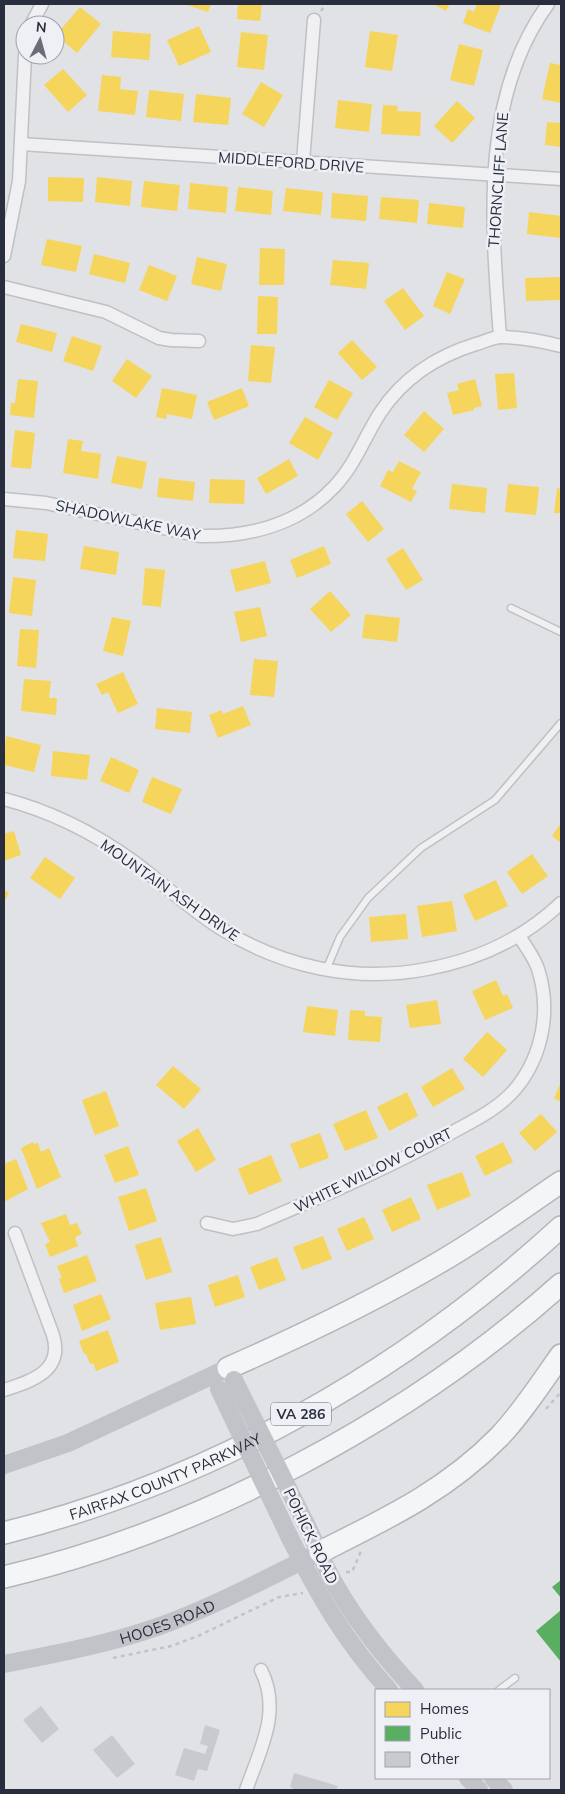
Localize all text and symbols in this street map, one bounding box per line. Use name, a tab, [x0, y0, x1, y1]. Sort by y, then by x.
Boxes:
north arrow	[15, 15, 65, 65]
text: N	[35, 18, 48, 37]
street label: THORNCLIFF LANE	[484, 111, 512, 248]
street label: MIDDLEFORD DRIVE	[217, 147, 365, 177]
street label: SHADOWLAKE WAY	[54, 495, 203, 545]
street label: MOUNTAIN ASH DRIVE	[97, 835, 243, 945]
street label: WHITE WILLOW COURT	[291, 1123, 455, 1217]
road number: VA 286	[271, 1402, 331, 1426]
street label: FAIRFAX COUNTY PARKWAY	[67, 1428, 265, 1524]
street label: POHICK ROAD	[280, 1485, 342, 1587]
street label: HOOES ROAD	[117, 1595, 218, 1648]
legend	[375, 1689, 550, 1779]
text: Homes	[420, 1699, 469, 1718]
text: Public	[420, 1724, 462, 1743]
text: Other	[420, 1749, 460, 1768]

